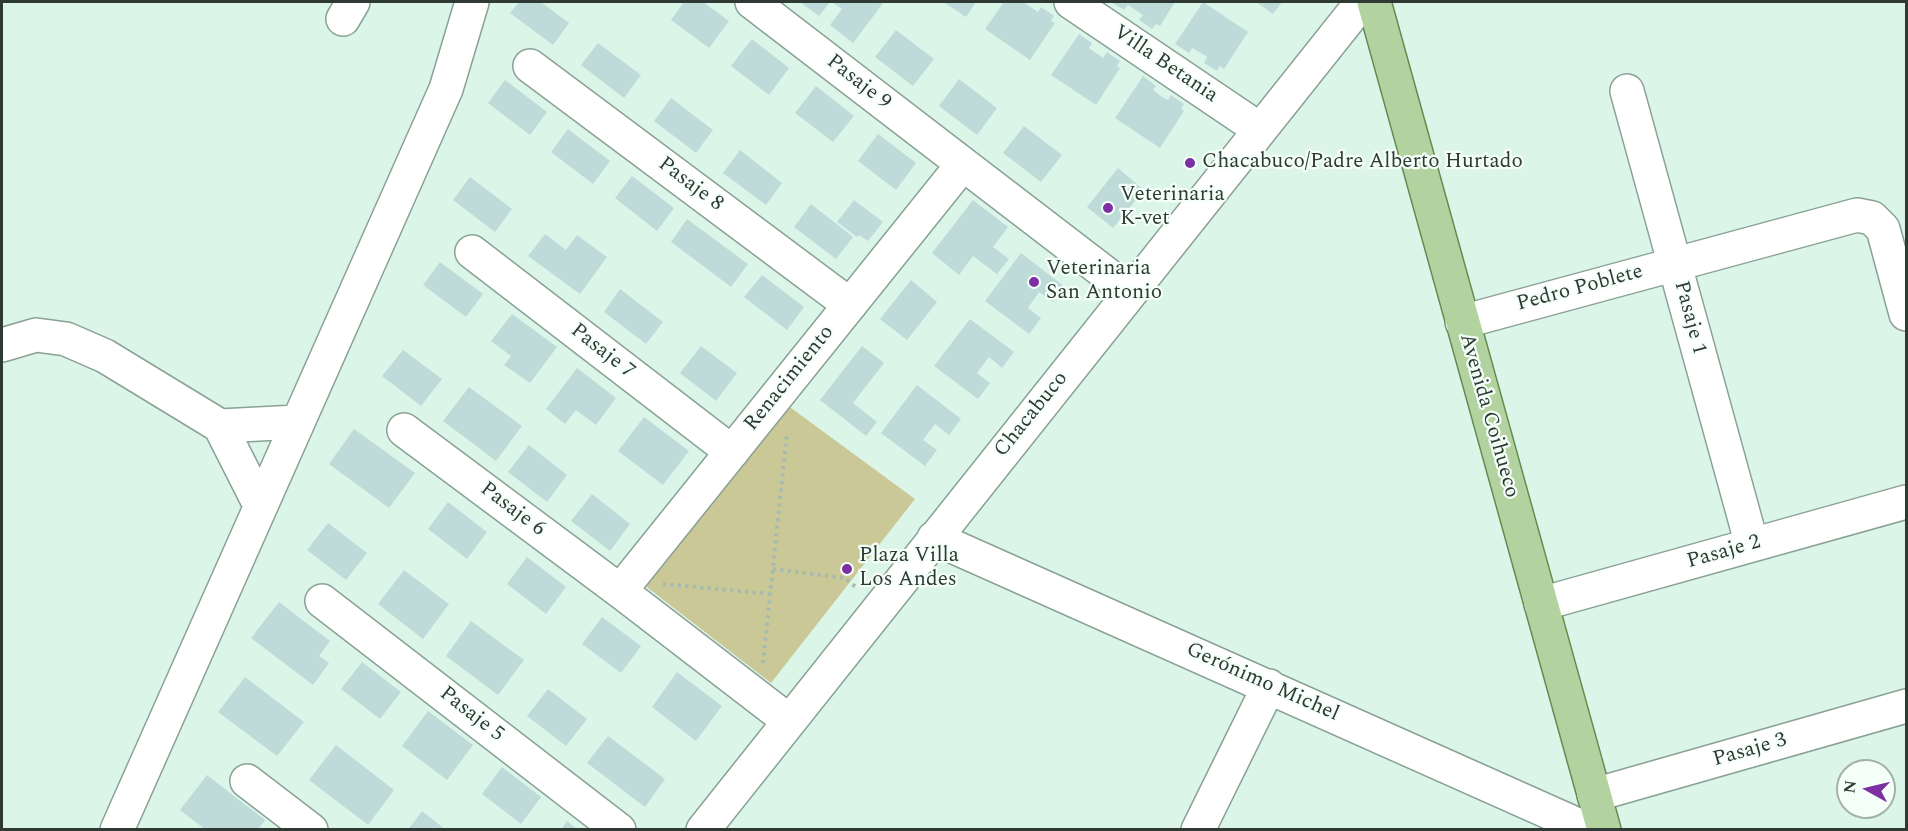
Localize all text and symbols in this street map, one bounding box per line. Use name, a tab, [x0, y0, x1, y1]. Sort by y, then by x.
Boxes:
street label: Villa Betania	[1108, 21, 1222, 109]
street label: Pasaje 9	[821, 50, 895, 116]
place label: Chacabuco/Padre Alberto Hurtado	[1202, 150, 1523, 176]
street label: Pasaje 8	[652, 152, 728, 218]
marker: Chacabuco/Padre Alberto Hurtado	[1183, 156, 1197, 170]
place label: Veterinaria K-vet	[1120, 183, 1225, 233]
marker: Veterinaria K-vet	[1101, 201, 1115, 215]
place label: Veterinaria San Antonio	[1046, 257, 1162, 307]
street label: Pedro Poblete	[1514, 260, 1646, 318]
marker: Veterinaria San Antonio	[1027, 275, 1041, 289]
street label: Pasaje 1	[1667, 278, 1711, 358]
street label: Pasaje 7	[565, 319, 639, 385]
street label: Renacimiento	[740, 321, 840, 437]
street label: Avenida Coihueco	[1452, 331, 1524, 501]
street label: Chacabuco	[990, 367, 1074, 463]
street label: Pasaje 6	[474, 477, 550, 543]
street label: Pasaje 2	[1684, 531, 1764, 575]
place label: Plaza Villa Los Andes	[859, 544, 959, 594]
marker: Plaza Villa Los Andes	[840, 562, 854, 576]
street label: Gerónimo Michel	[1182, 638, 1342, 728]
street label: Pasaje 5	[434, 682, 508, 748]
street label: Pasaje 3	[1710, 729, 1790, 773]
north arrow	[1836, 759, 1896, 819]
text: N	[1837, 779, 1863, 795]

